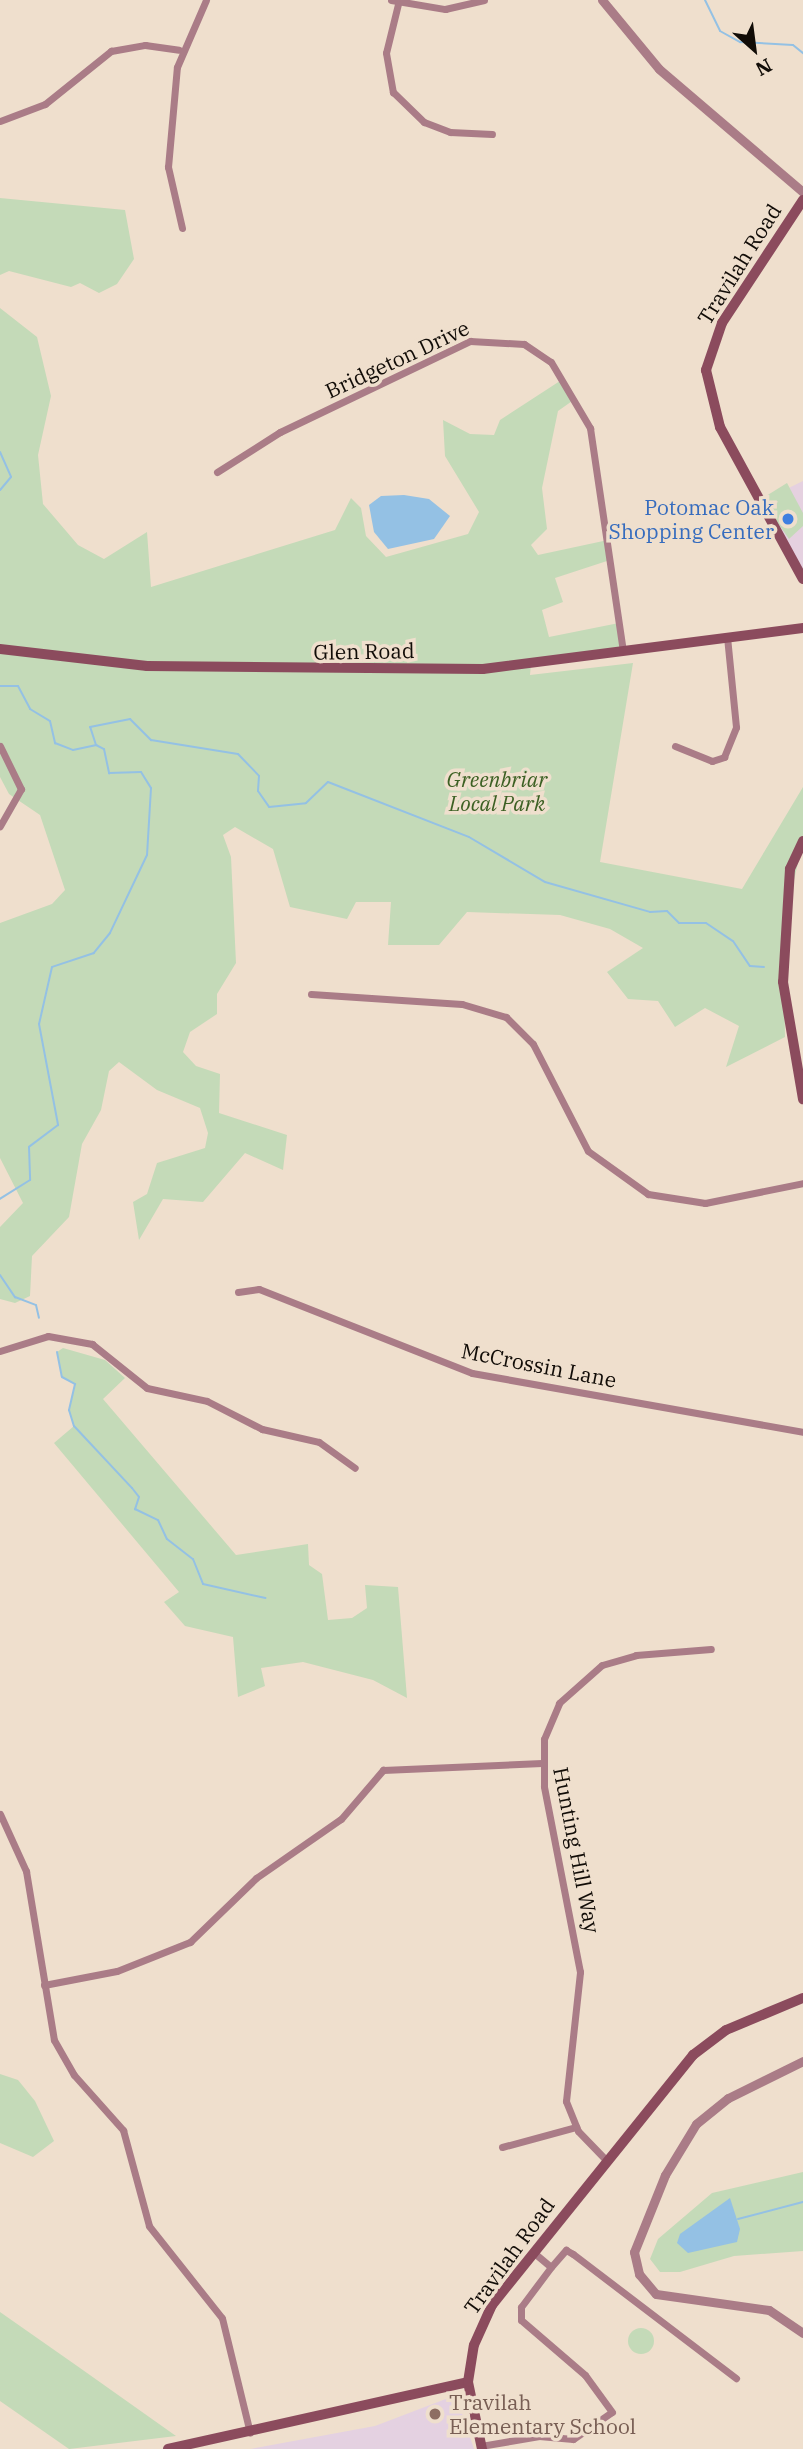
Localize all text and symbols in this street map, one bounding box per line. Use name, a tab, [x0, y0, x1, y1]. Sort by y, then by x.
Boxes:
north arrow	[719, 14, 789, 84]
text: N	[752, 53, 776, 82]
street label: Travilah Road	[692, 199, 786, 329]
street label: Bridgeton Drive	[321, 315, 473, 403]
place label: Potomac Oak Shopping Center	[609, 494, 774, 544]
marker: Potomac Oak Shopping Center	[780, 511, 796, 527]
street label: Glen Road	[313, 638, 415, 664]
park label: Greenbriar Local Park	[447, 766, 547, 816]
street label: McCrossin Lane	[459, 1338, 619, 1392]
street label: Hunting Hill Way	[549, 1765, 605, 1935]
street label: Travilah Road	[458, 2193, 560, 2319]
place label: Travilah Elementary School	[449, 2389, 636, 2439]
marker: Travilah Elementary School	[427, 2406, 443, 2422]

